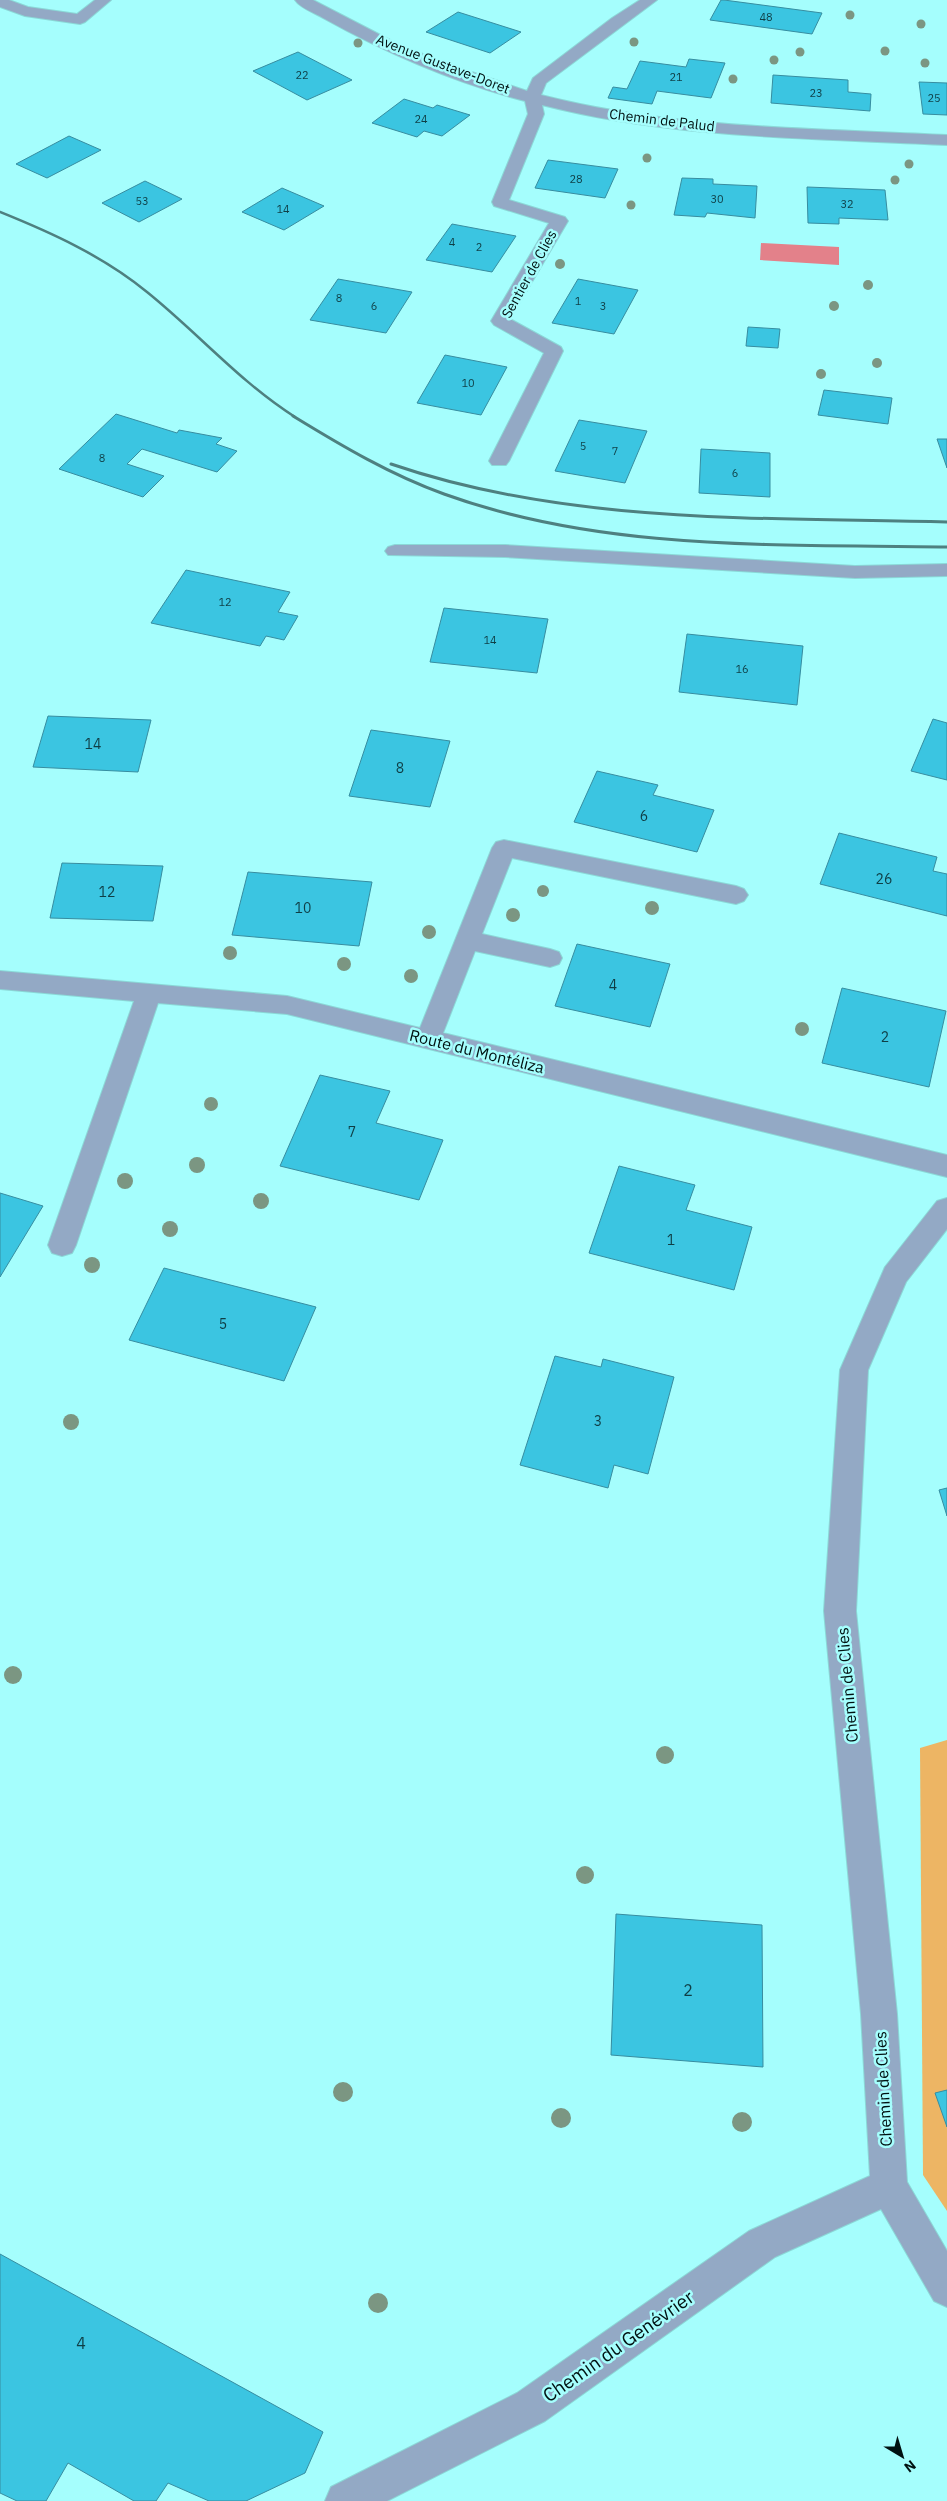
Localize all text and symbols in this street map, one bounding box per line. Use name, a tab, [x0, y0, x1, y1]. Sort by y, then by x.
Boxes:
house number: 48	[759, 10, 773, 24]
street label: Avenue Gustave-Doret	[374, 30, 513, 98]
house number: 22	[295, 68, 309, 82]
house number: 21	[669, 70, 683, 84]
house number: 23	[809, 86, 823, 100]
house number: 25	[927, 91, 941, 105]
street label: Chemin de Palud	[608, 105, 716, 135]
house number: 24	[414, 112, 428, 126]
house number: 28	[569, 172, 583, 186]
house number: 30	[710, 192, 724, 206]
house number: 53	[135, 194, 149, 208]
house number: 32	[840, 197, 854, 211]
house number: 14	[276, 202, 290, 216]
street label: Sentier de Clies	[497, 227, 561, 321]
house number: 4	[449, 235, 456, 249]
house number: 2	[476, 240, 482, 254]
house number: 8	[336, 291, 342, 305]
house number: 1	[575, 294, 582, 308]
house number: 6	[371, 299, 377, 313]
house number: 3	[600, 299, 606, 313]
house number: 10	[461, 376, 475, 390]
house number: 5	[580, 439, 586, 453]
house number: 7	[612, 444, 618, 458]
house number: 8	[99, 451, 105, 465]
house number: 6	[732, 466, 738, 480]
house number: 12	[218, 595, 232, 609]
house number: 14	[483, 633, 497, 647]
house number: 16	[735, 662, 749, 676]
house number: 14	[85, 735, 101, 753]
house number: 8	[396, 759, 404, 777]
house number: 6	[640, 807, 648, 825]
house number: 26	[876, 870, 892, 888]
house number: 12	[99, 883, 115, 901]
house number: 10	[295, 899, 311, 917]
house number: 4	[609, 976, 617, 994]
street label: Route du Montéliza	[408, 1025, 547, 1078]
house number: 2	[881, 1028, 889, 1046]
house number: 7	[348, 1123, 356, 1141]
house number: 1	[667, 1231, 675, 1249]
house number: 5	[219, 1315, 227, 1333]
house number: 3	[594, 1412, 602, 1430]
street label: Chemin de Clies	[832, 1627, 862, 1743]
house number: 2	[683, 1980, 693, 2000]
street label: Chemin de Clies	[870, 2031, 896, 2147]
street label: Chemin du Genévrier	[538, 2285, 698, 2407]
house number: 4	[76, 2333, 86, 2353]
north arrow	[877, 2431, 927, 2481]
text: N	[900, 2456, 920, 2476]

